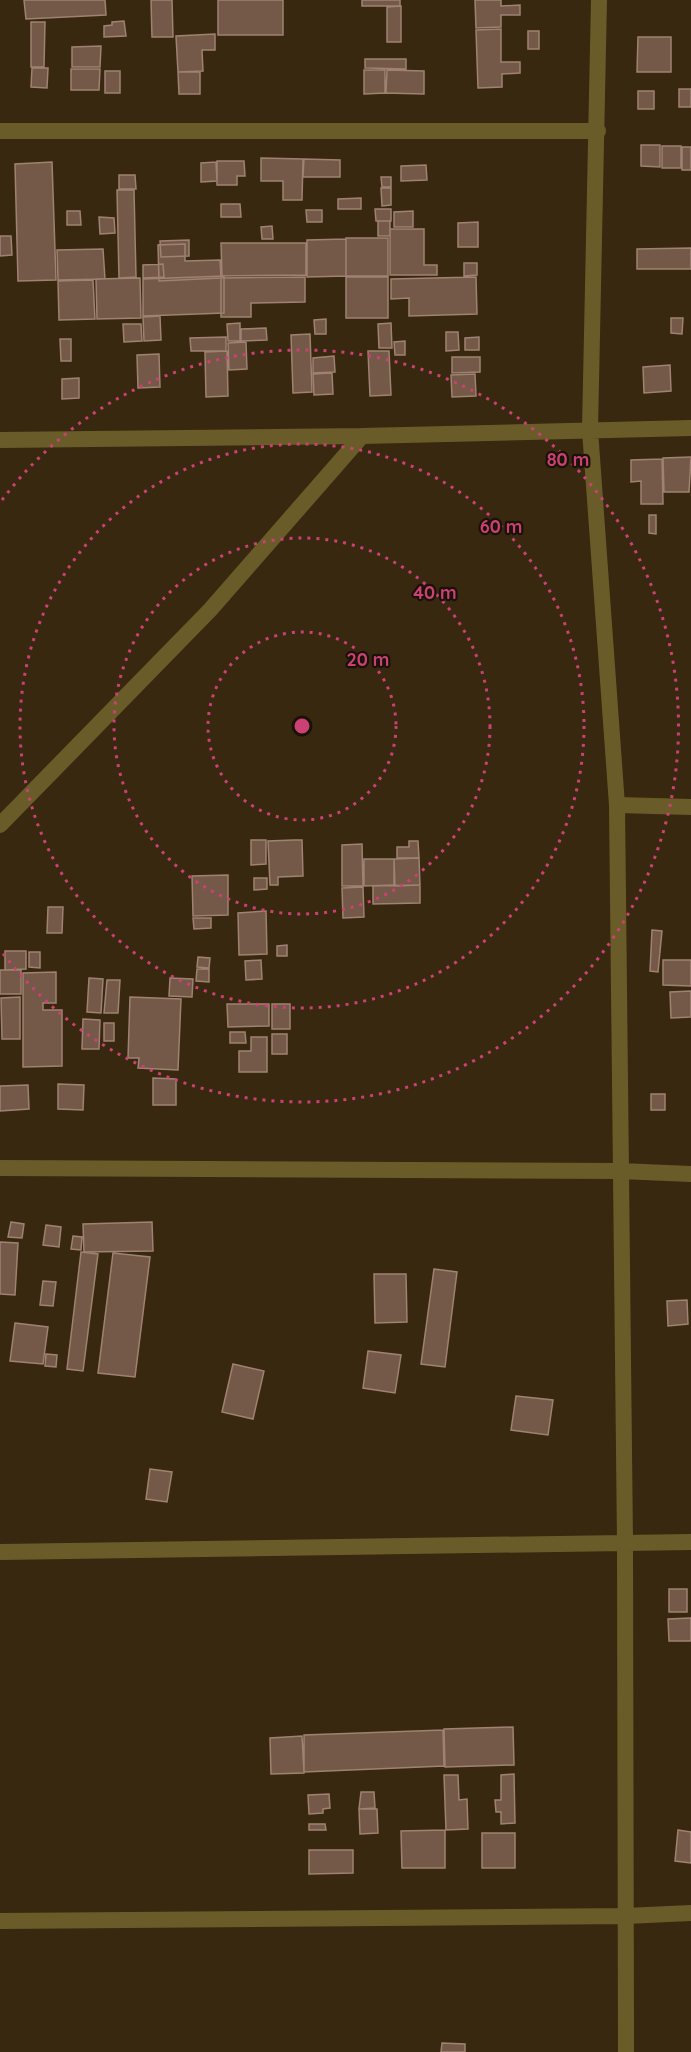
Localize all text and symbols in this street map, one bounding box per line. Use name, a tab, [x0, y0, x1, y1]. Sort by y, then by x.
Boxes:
text: 80 m	[547, 448, 589, 471]
text: 60 m	[480, 515, 522, 538]
text: 40 m	[413, 581, 457, 604]
text: 20 m	[347, 648, 389, 671]
centre of rings	[292, 716, 312, 736]

